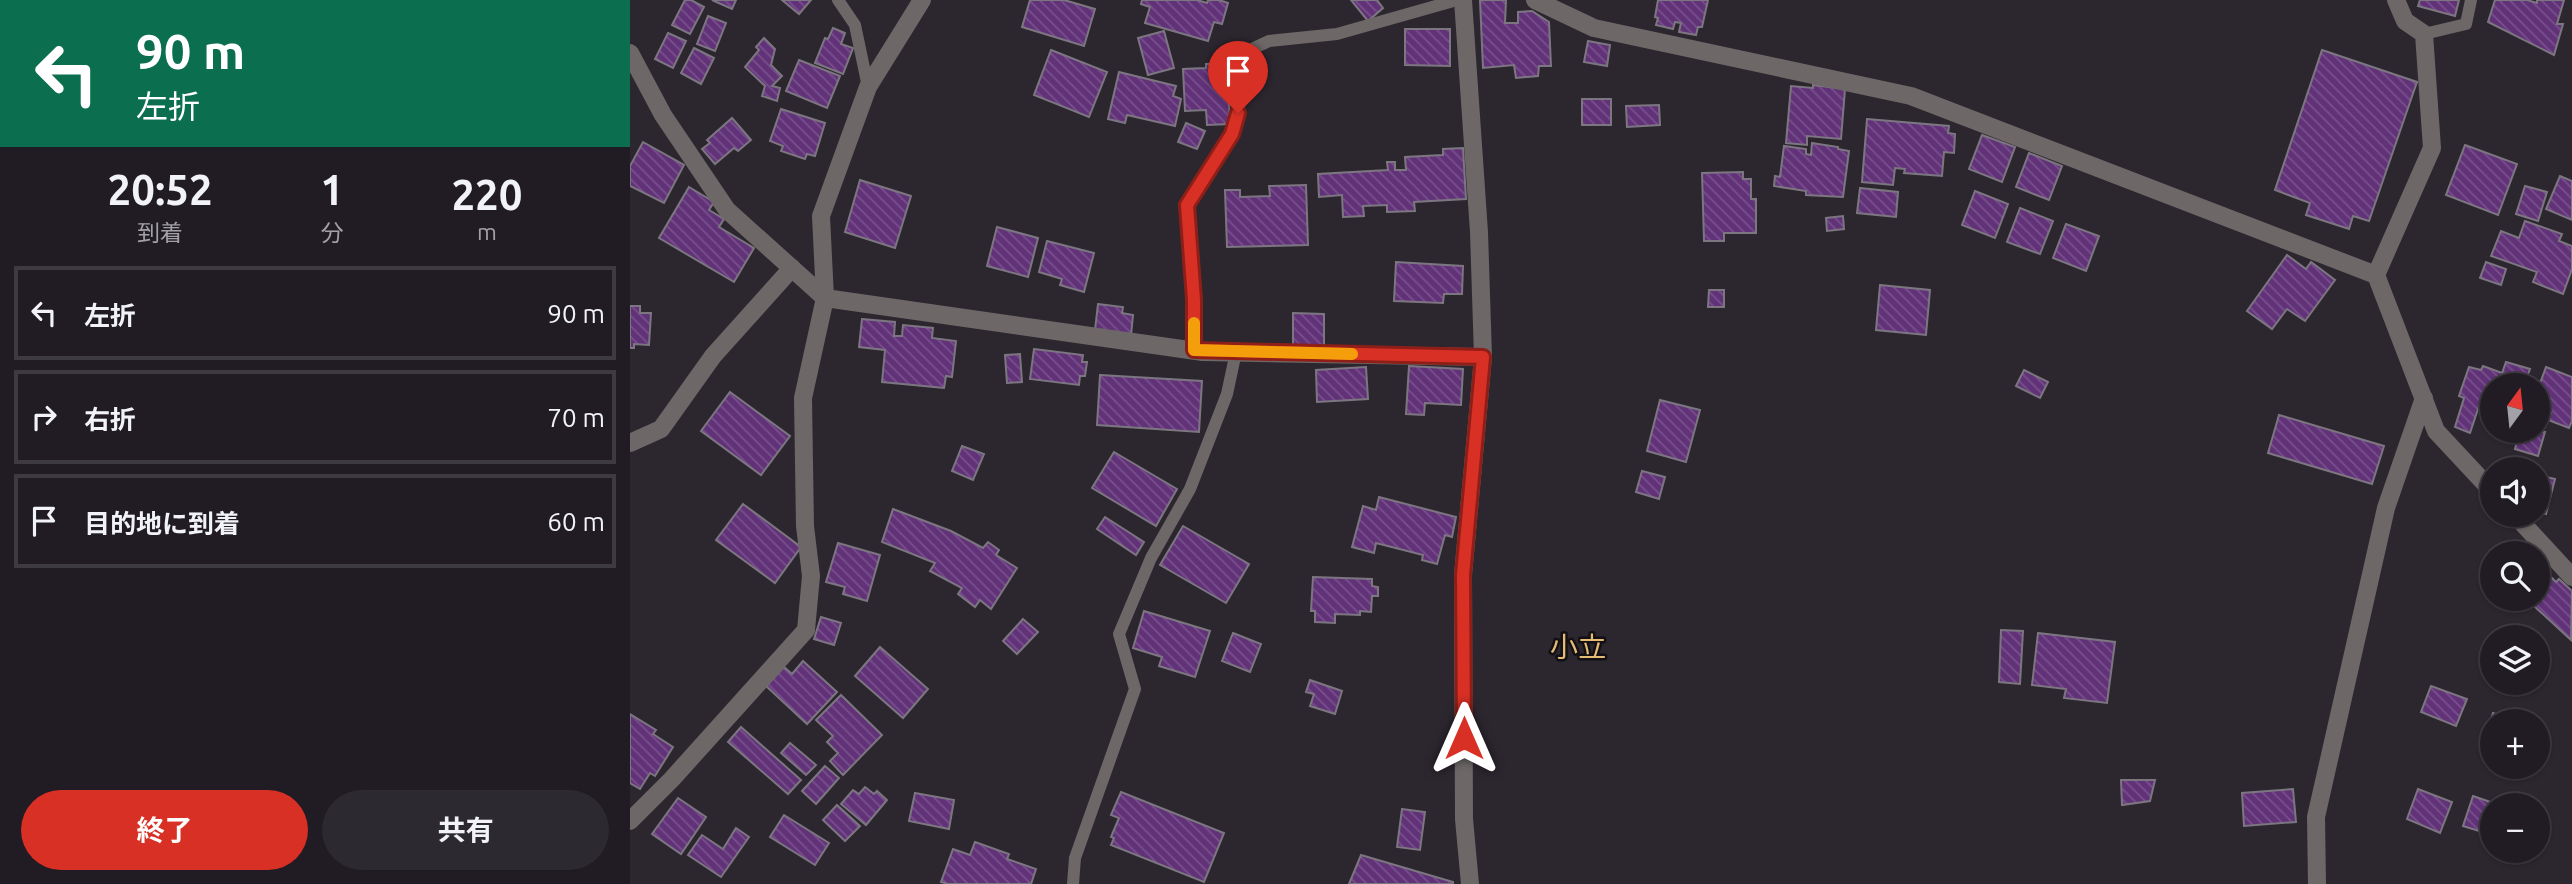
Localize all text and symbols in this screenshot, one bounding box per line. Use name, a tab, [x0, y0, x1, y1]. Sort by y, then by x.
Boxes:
text: 90 m	[136, 23, 245, 78]
icon: left	[21, 28, 112, 119]
pin	[1208, 41, 1268, 113]
icon: arrive	[1219, 52, 1257, 90]
text: 左折	[136, 88, 200, 124]
text: 20:52	[108, 166, 213, 213]
text: 1	[320, 166, 344, 213]
text: 220	[451, 171, 522, 218]
text: m	[477, 219, 497, 244]
text: 到着	[137, 220, 183, 245]
text: 分	[321, 220, 344, 245]
icon: left	[25, 294, 63, 332]
text: 90 m	[547, 299, 605, 328]
text: 左折	[84, 301, 136, 330]
north arrow	[2480, 373, 2550, 443]
map controls	[2480, 373, 2550, 863]
icon: right	[25, 398, 63, 436]
text: 70 m	[547, 403, 605, 432]
text: 右折	[84, 405, 136, 434]
button: sound	[2480, 457, 2550, 527]
icon: arrive	[25, 502, 63, 540]
text: 60 m	[547, 507, 605, 536]
text: 目的地に到着	[84, 509, 240, 538]
button: search	[2480, 541, 2550, 611]
button: layers	[2480, 625, 2550, 695]
district label: 小立	[1550, 631, 1606, 662]
position arrow	[1427, 701, 1501, 775]
button: +	[2480, 709, 2550, 779]
button: 終了	[21, 790, 308, 870]
button: 共有	[322, 790, 609, 870]
button: −	[2480, 793, 2550, 863]

